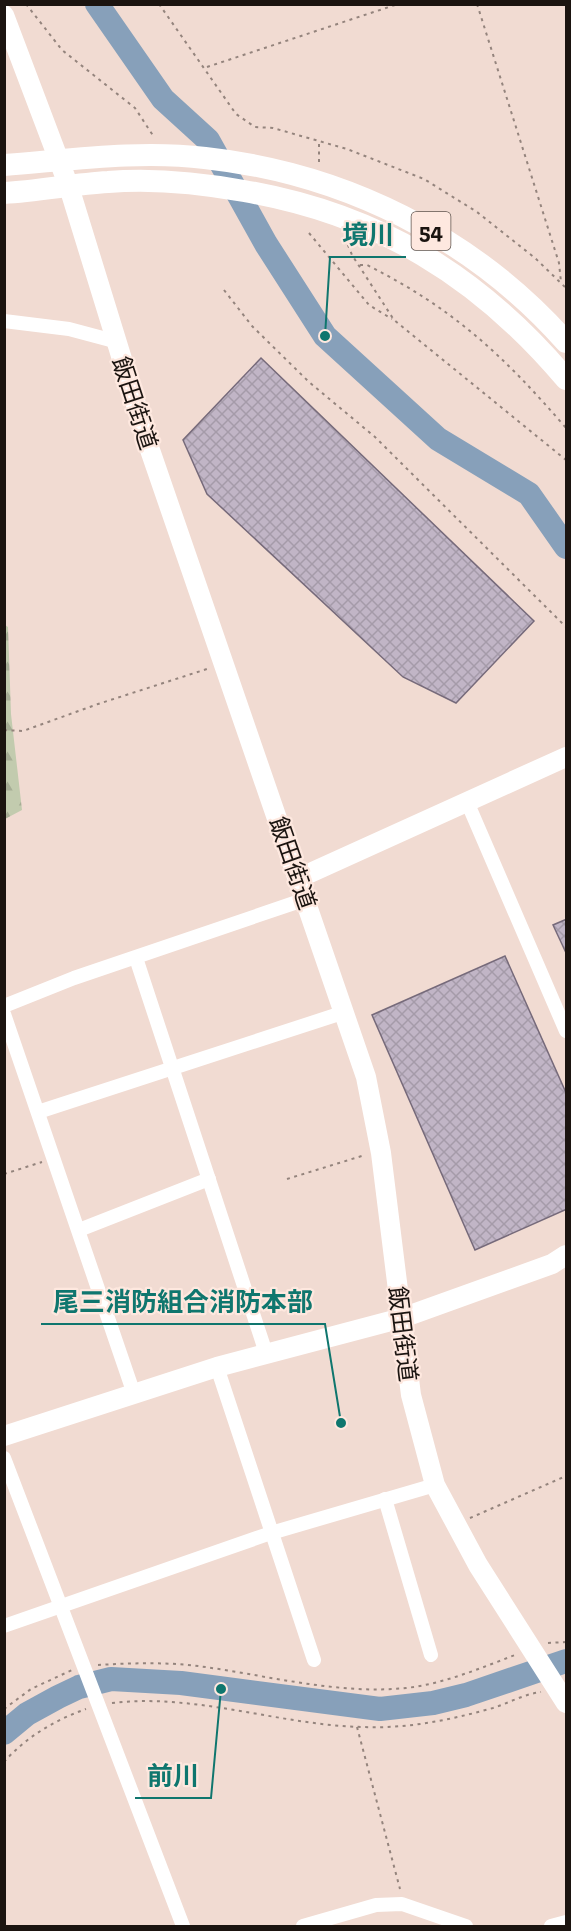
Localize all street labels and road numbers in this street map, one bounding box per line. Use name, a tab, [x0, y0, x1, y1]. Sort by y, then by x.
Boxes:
road number: 54	[412, 212, 450, 250]
street label: 飯田街道	[106, 353, 164, 453]
street label: 飯田街道	[264, 813, 322, 913]
street label: 飯田街道	[383, 1285, 423, 1383]

